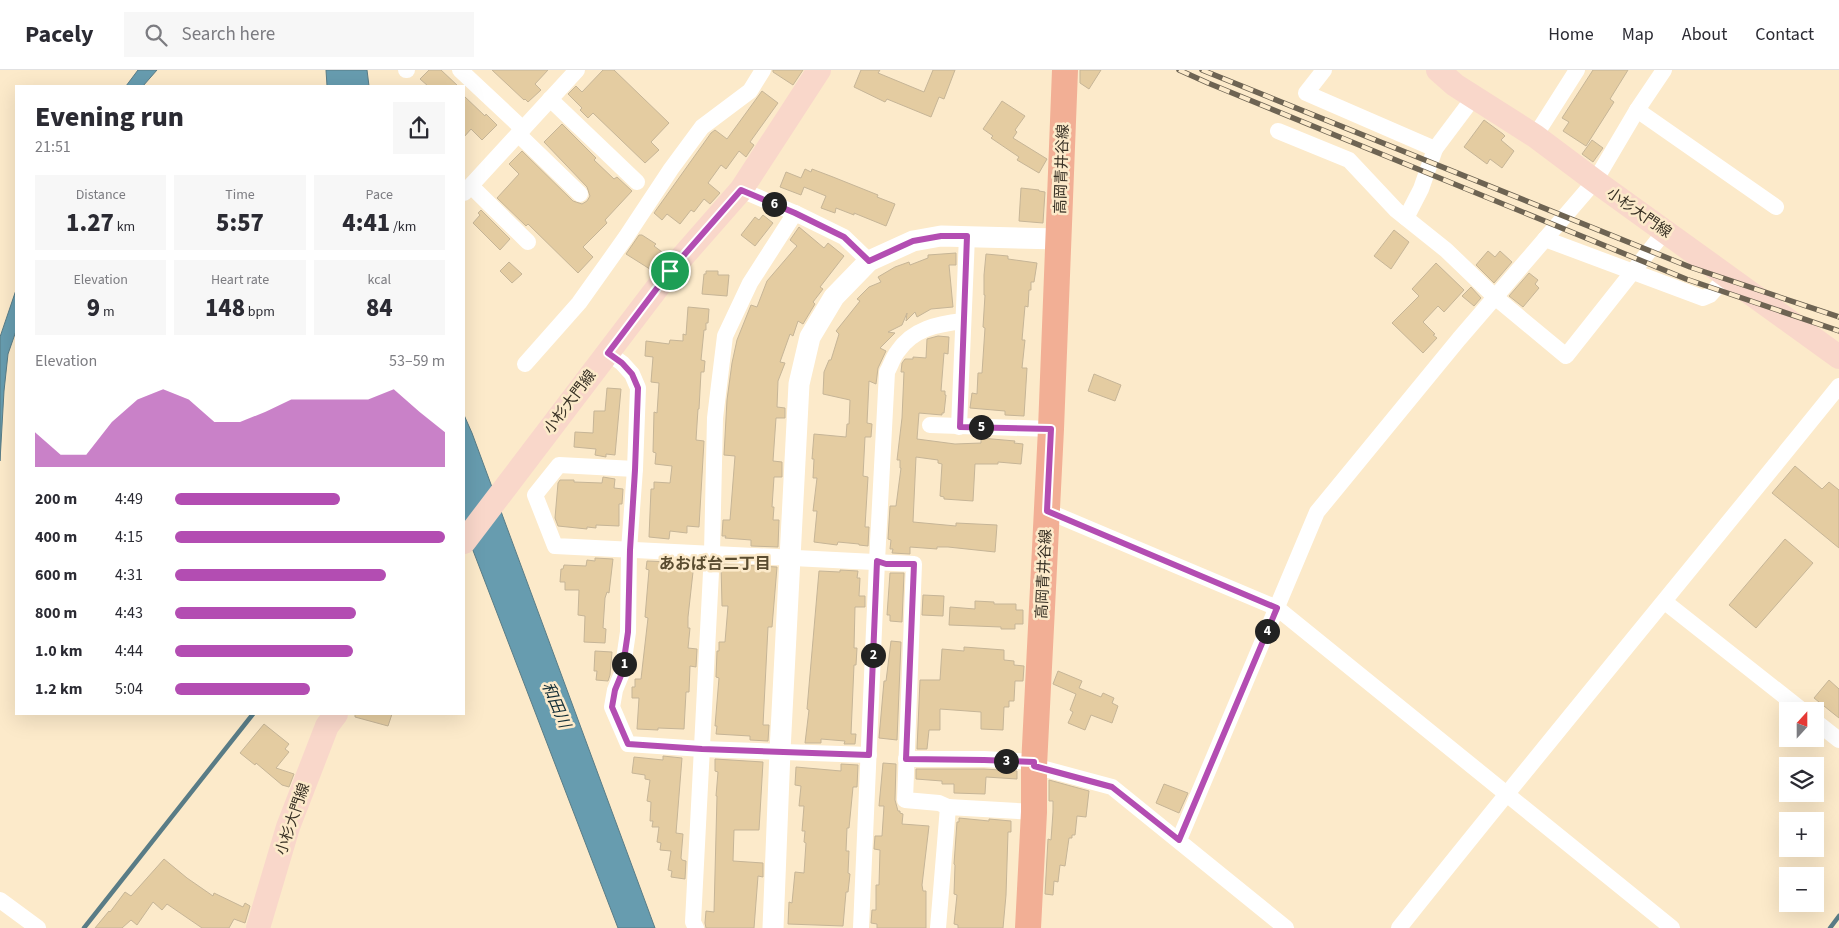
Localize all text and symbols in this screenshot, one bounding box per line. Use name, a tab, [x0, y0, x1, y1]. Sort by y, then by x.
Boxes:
search box	[124, 12, 474, 57]
text: Pacely	[25, 17, 94, 52]
icon: search	[142, 21, 170, 49]
text: Search here	[182, 21, 275, 48]
text: Home	[1548, 22, 1594, 47]
text: Map	[1622, 22, 1654, 47]
text: About	[1682, 22, 1727, 47]
text: Contact	[1755, 22, 1814, 47]
text: Evening run	[35, 97, 184, 137]
button: share	[393, 102, 445, 154]
street label: 高岡青井谷線	[1050, 124, 1074, 214]
text: 21:51	[35, 136, 71, 158]
street label: 小杉大門線	[1602, 183, 1676, 243]
text: Distance	[76, 185, 126, 205]
text: Time	[225, 185, 255, 205]
text: Pace	[366, 185, 393, 205]
pin: 6	[762, 192, 786, 216]
text: 6	[771, 194, 778, 214]
text: 1.27	[66, 205, 114, 241]
text: 5:57	[216, 205, 264, 241]
text: 4:41	[342, 205, 390, 241]
text: km	[114, 217, 135, 237]
text: /km	[390, 217, 416, 237]
pin	[649, 250, 691, 292]
icon: arrive	[656, 257, 684, 285]
text: Elevation	[73, 270, 128, 290]
text: Heart rate	[211, 270, 269, 290]
text: kcal	[368, 270, 391, 290]
text: 9	[87, 290, 100, 326]
text: 148	[205, 290, 245, 326]
text: 84	[366, 290, 393, 326]
text: m	[100, 302, 115, 322]
text: bpm	[245, 302, 275, 322]
text: Elevation	[35, 350, 97, 372]
text: 53–59 m	[389, 350, 445, 372]
street label: 小杉大門線	[539, 366, 601, 438]
pin: 5	[968, 414, 994, 440]
text: 5	[978, 417, 985, 437]
text: 200 m	[35, 488, 77, 510]
text: 4:49	[115, 488, 143, 510]
text: 400 m	[35, 526, 77, 548]
text: 4:15	[115, 526, 143, 548]
street label: 高岡青井谷線	[1031, 529, 1057, 619]
district label: あおば台二丁目	[659, 553, 771, 575]
text: 600 m	[35, 564, 77, 586]
text: 4:31	[115, 564, 143, 586]
text: 800 m	[35, 602, 77, 624]
text: 4:43	[115, 602, 143, 624]
pin: 4	[1254, 618, 1280, 644]
text: 4	[1264, 621, 1271, 641]
text: 1.0 km	[35, 640, 82, 662]
text: 4:44	[115, 640, 143, 662]
pin: 2	[860, 642, 886, 668]
text: 2	[870, 645, 877, 665]
pin: 1	[612, 652, 636, 676]
text: 1	[621, 654, 628, 674]
text: 1.2 km	[35, 678, 82, 700]
text: 5:04	[115, 678, 143, 700]
water label: 和田川	[536, 679, 576, 733]
north arrow	[1779, 702, 1824, 748]
map controls	[1779, 702, 1824, 912]
pin: 3	[994, 748, 1018, 774]
text: 3	[1003, 751, 1010, 771]
button: layers	[1779, 757, 1824, 802]
street label: 小杉大門線	[271, 780, 315, 858]
button: +	[1779, 812, 1824, 857]
button: −	[1779, 867, 1824, 912]

